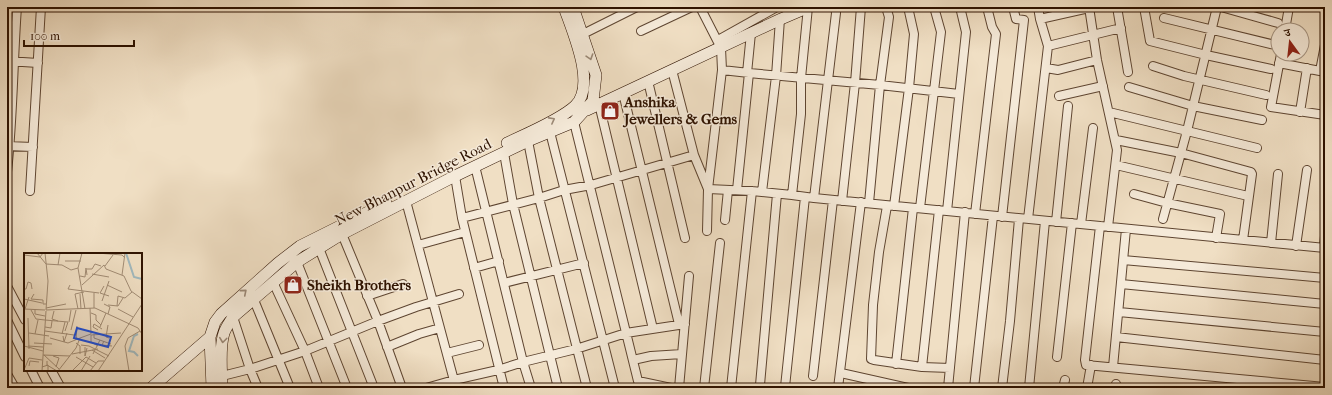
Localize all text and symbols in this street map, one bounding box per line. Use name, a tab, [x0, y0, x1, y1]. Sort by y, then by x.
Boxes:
scale bar	[24, 22, 134, 48]
north arrow	[1270, 22, 1310, 62]
text: उ	[1282, 25, 1293, 40]
text: 100 m	[30, 29, 60, 43]
one-way arrow	[585, 54, 594, 61]
place label: Anshika Jewellers & Gems	[622, 93, 738, 128]
shop icon: Anshika Jewellers & Gems	[599, 100, 621, 122]
one-way arrow	[548, 118, 555, 125]
street label: New Bhanpur Bridge Road	[332, 134, 495, 229]
inset map	[24, 253, 142, 371]
shop icon: Sheikh Brothers	[282, 274, 304, 296]
place label: Sheikh Brothers	[307, 276, 411, 294]
one-way arrow	[240, 290, 247, 297]
one-way arrow	[219, 337, 228, 343]

